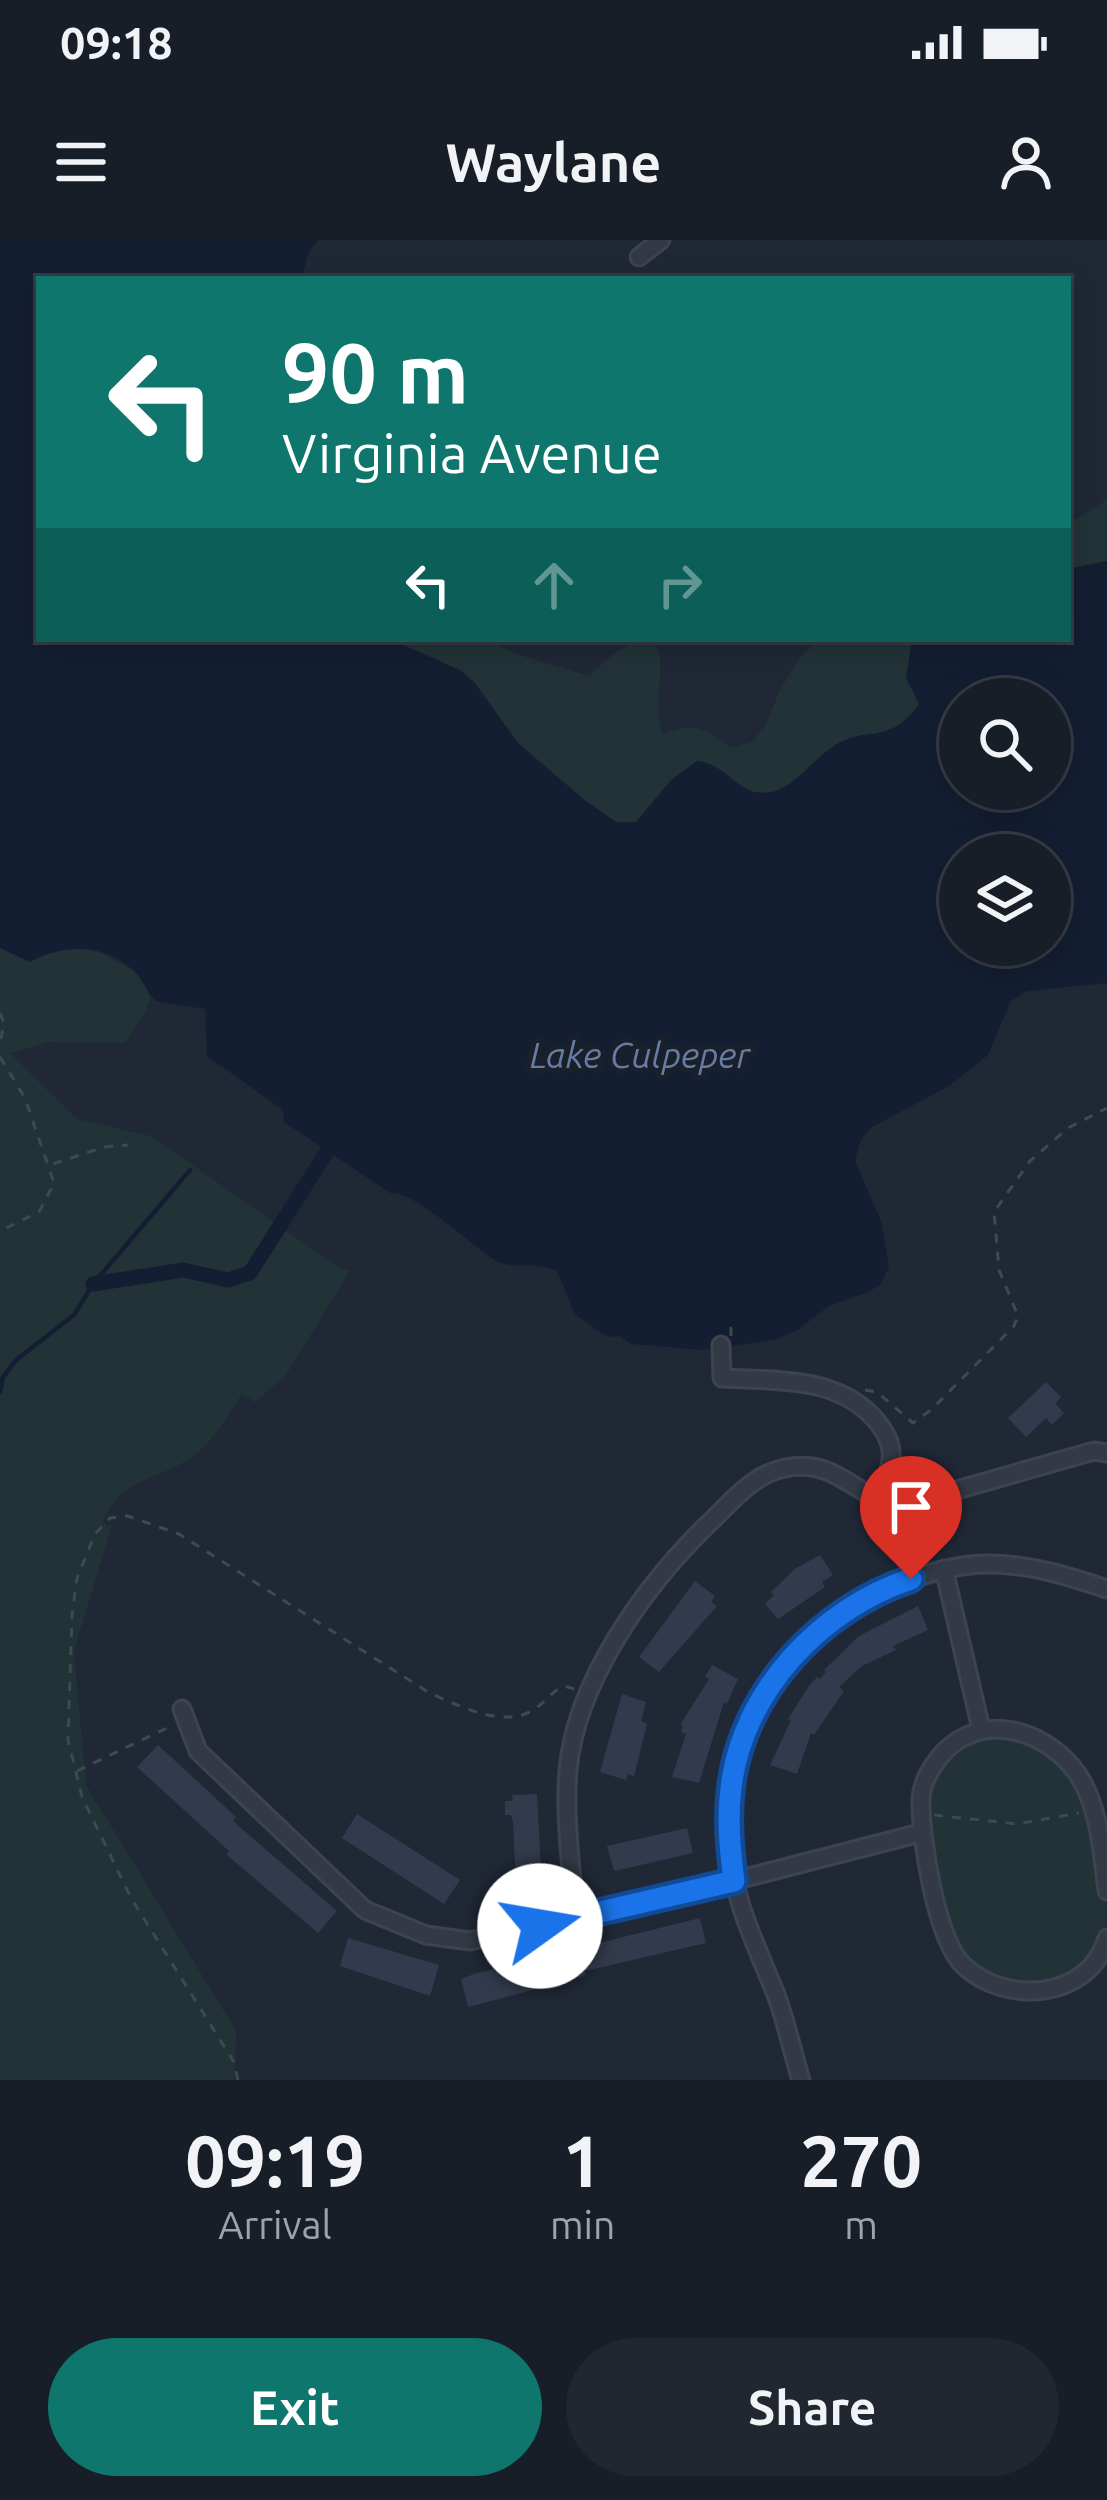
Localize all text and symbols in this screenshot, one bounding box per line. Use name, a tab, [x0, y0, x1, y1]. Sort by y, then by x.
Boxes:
text: 09:18	[60, 17, 173, 68]
icon: menu	[48, 129, 114, 195]
icon: person	[993, 129, 1059, 195]
text: Waylane	[446, 132, 661, 192]
icon: left	[84, 324, 240, 480]
text: 90 m	[282, 325, 469, 419]
text: Virginia Avenue	[282, 423, 662, 483]
icon: left	[395, 552, 461, 618]
icon: ahead	[521, 552, 587, 618]
icon: right	[647, 552, 713, 618]
map controls	[939, 678, 1071, 966]
button: search	[939, 678, 1071, 810]
button: layers	[939, 834, 1071, 966]
water label: Lake Culpeper	[530, 1034, 751, 1075]
pin	[860, 1456, 962, 1579]
icon: arrive	[878, 1474, 944, 1540]
position arrow	[477, 1863, 603, 1989]
text: 09:19	[185, 2120, 365, 2201]
text: 1	[562, 2120, 603, 2201]
text: 270	[800, 2120, 922, 2201]
text: Arrival	[218, 2203, 332, 2246]
text: min	[550, 2203, 615, 2246]
text: m	[844, 2203, 878, 2246]
button: Exit	[48, 2338, 542, 2476]
button: Share	[566, 2338, 1059, 2476]

